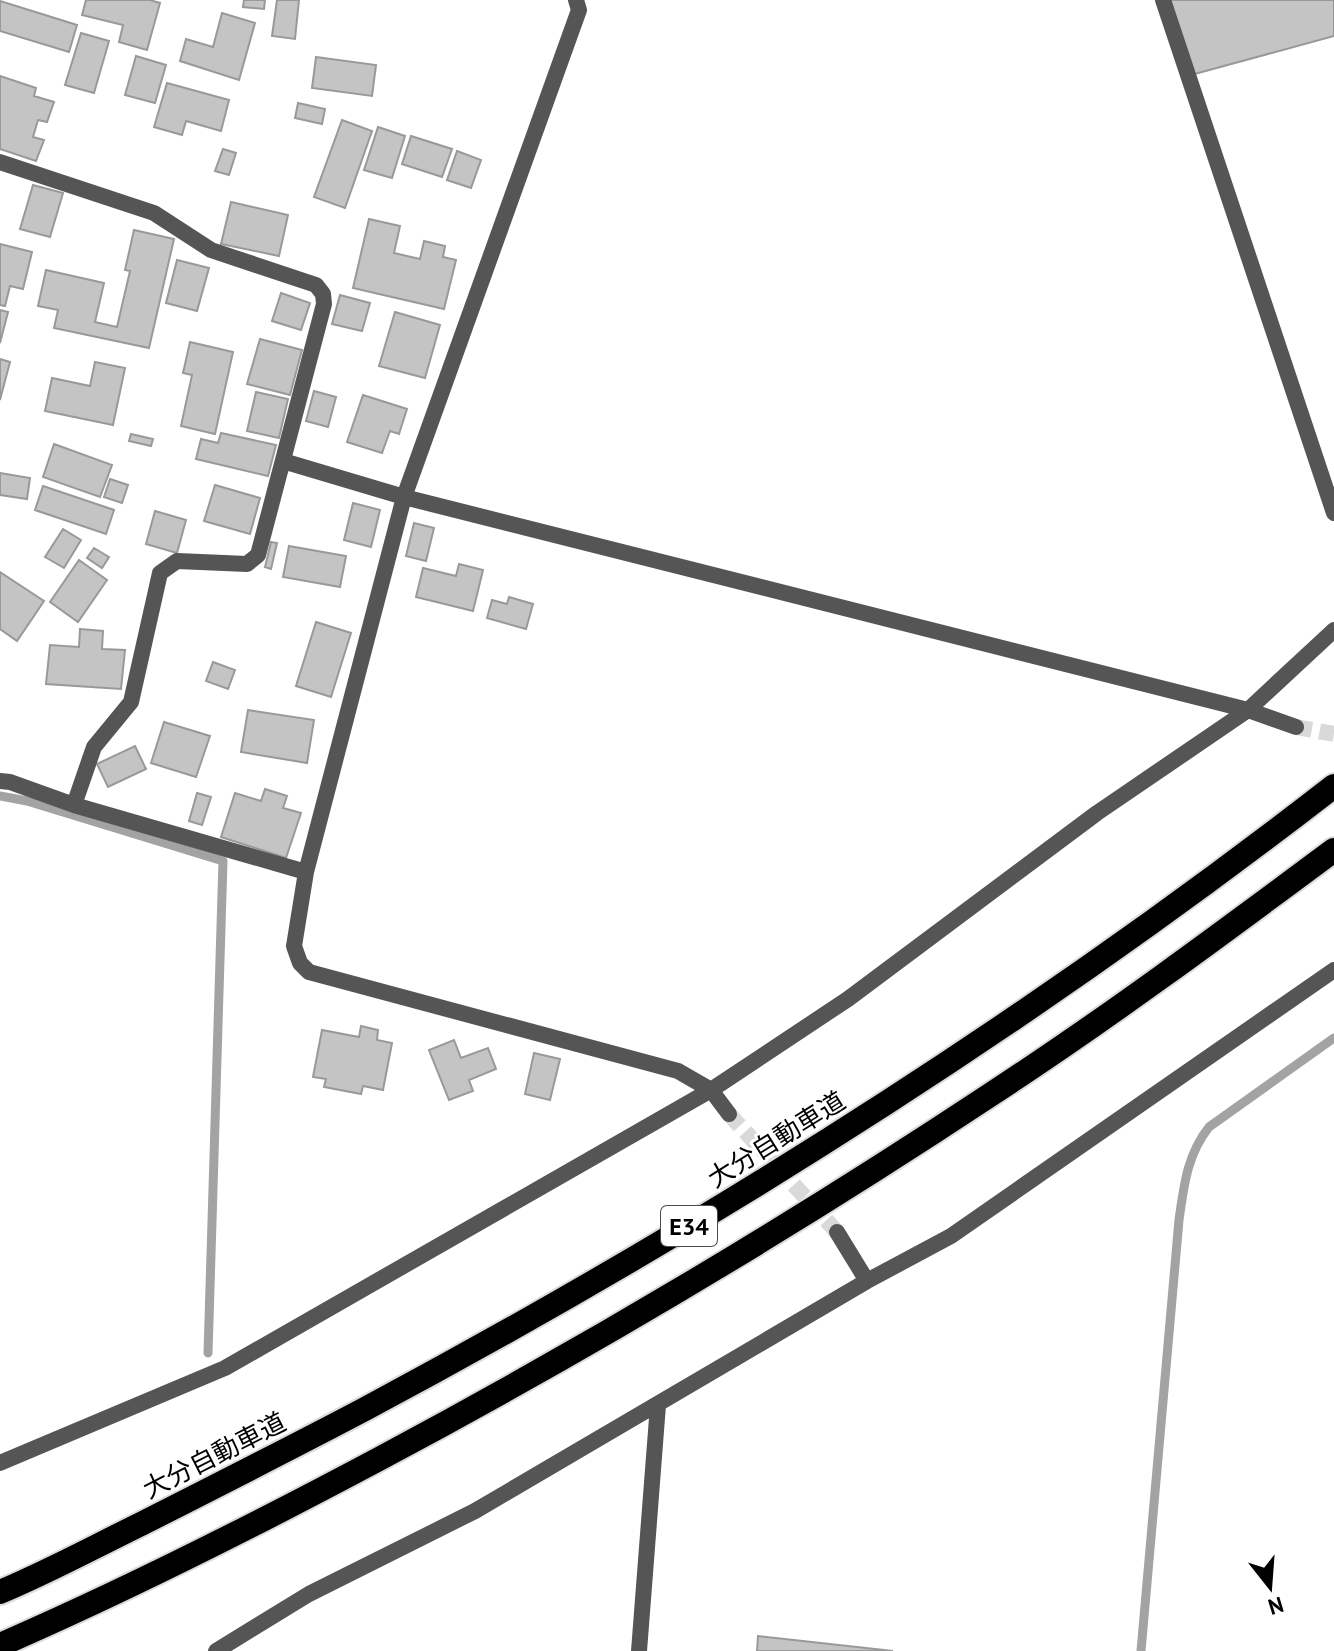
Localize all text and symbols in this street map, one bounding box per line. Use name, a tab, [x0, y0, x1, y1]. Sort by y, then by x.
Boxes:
street label: 大分自動車道	[701, 1084, 851, 1194]
road number: E34	[661, 1206, 717, 1246]
street label: 大分自動車道	[137, 1405, 291, 1505]
north arrow	[1230, 1547, 1310, 1627]
text: N	[1265, 1591, 1287, 1622]

